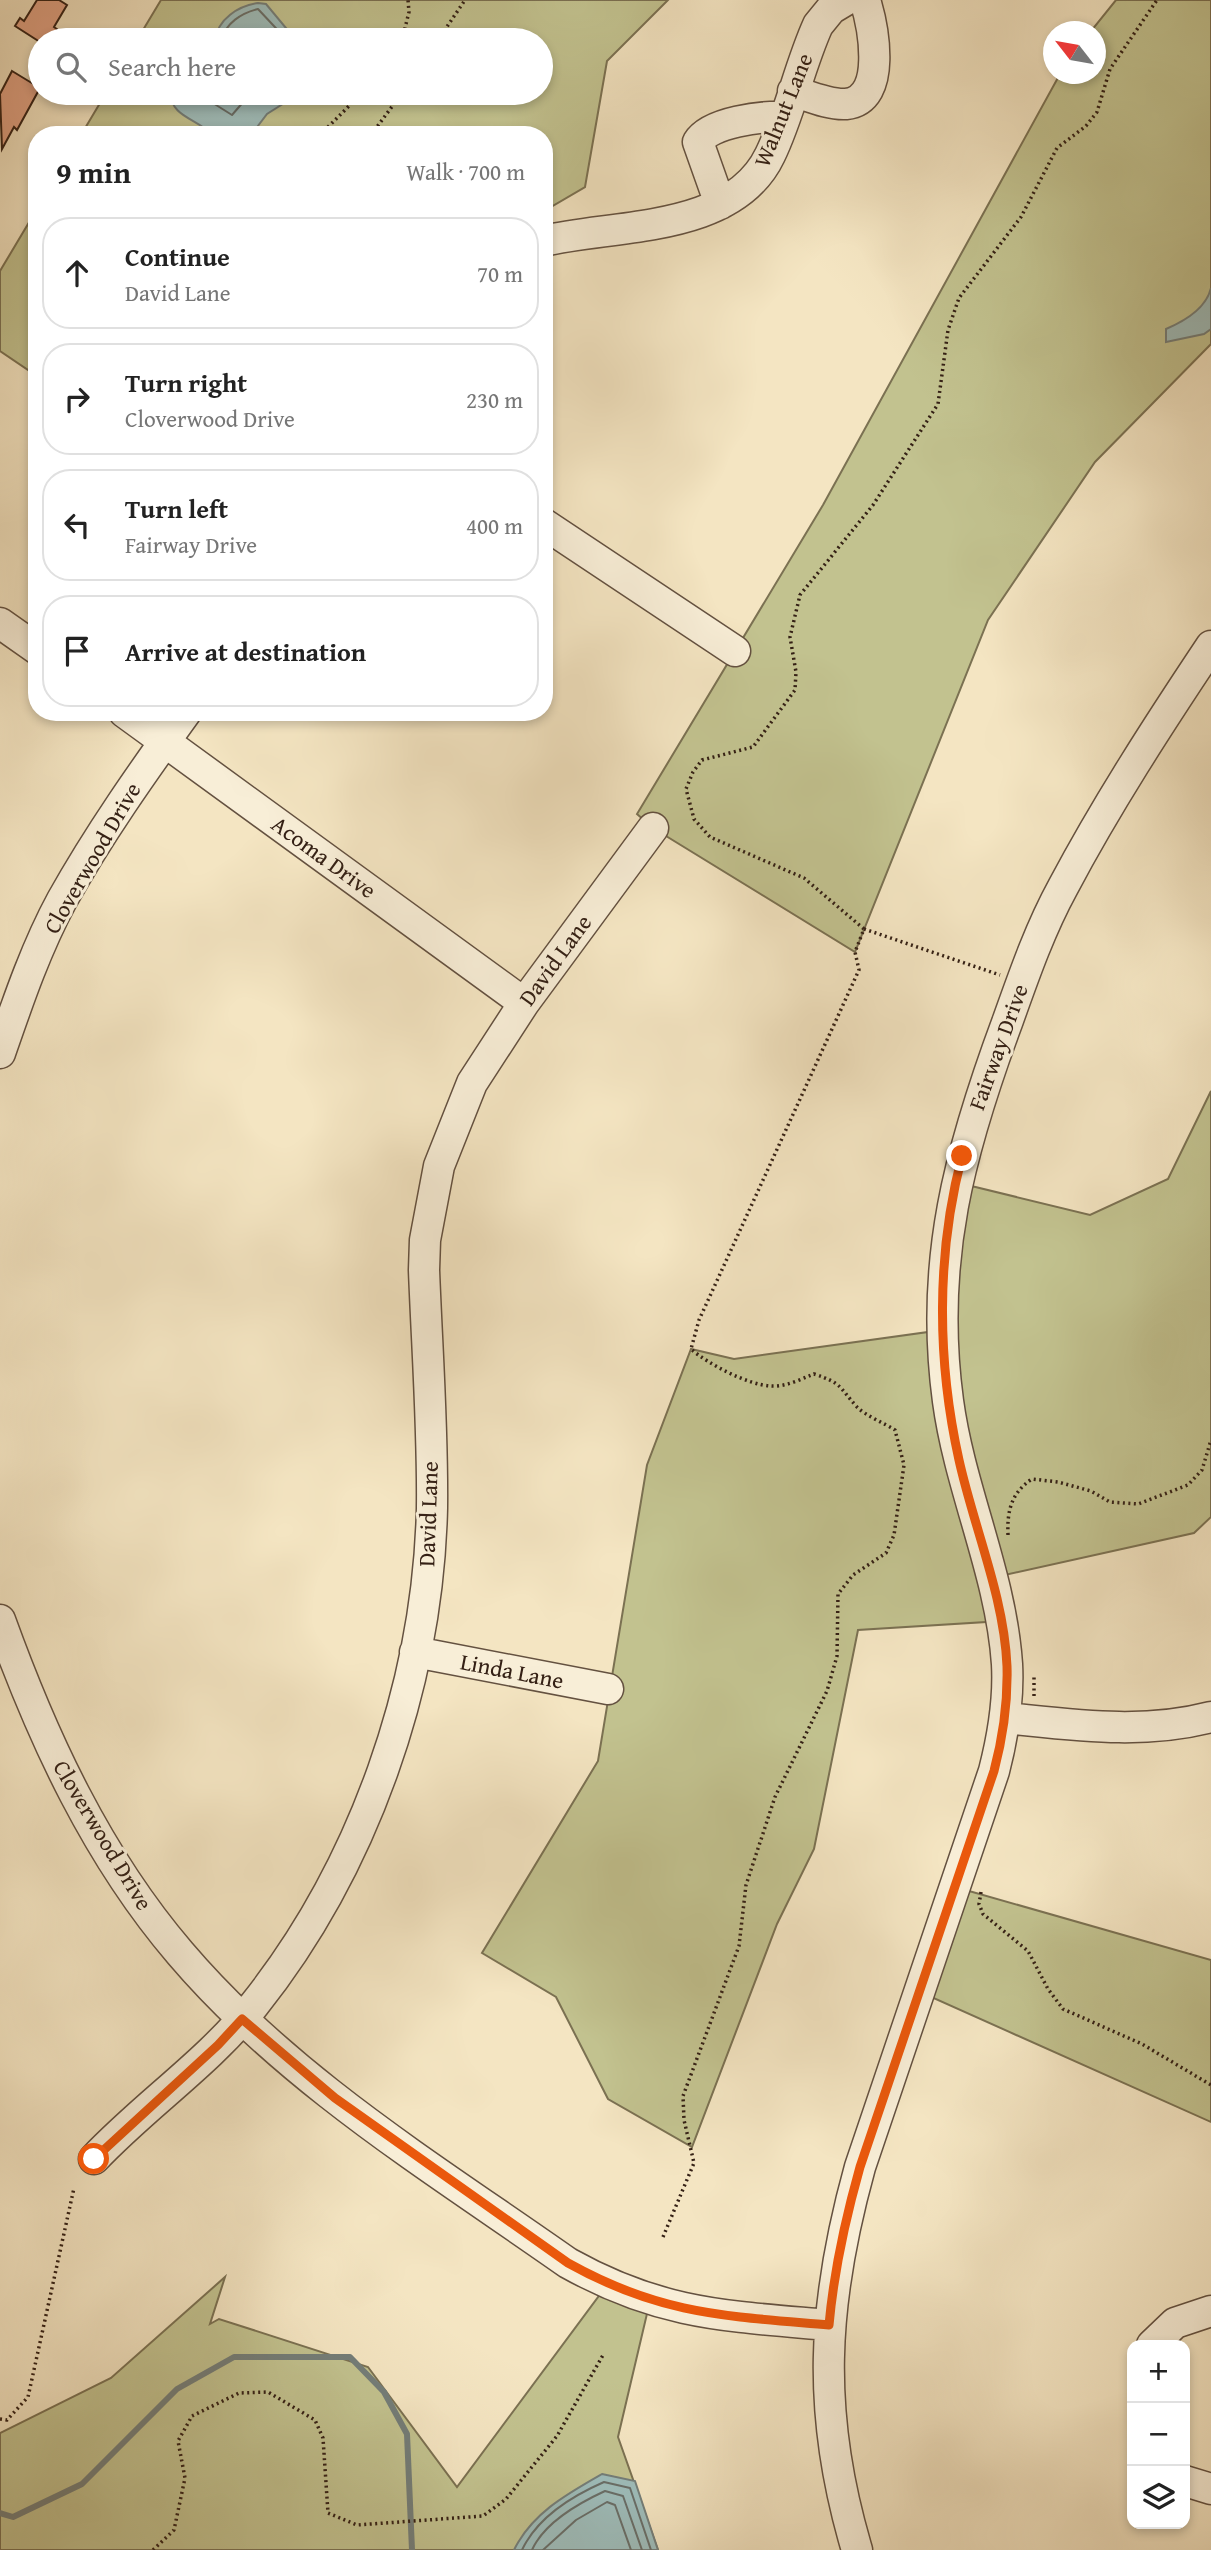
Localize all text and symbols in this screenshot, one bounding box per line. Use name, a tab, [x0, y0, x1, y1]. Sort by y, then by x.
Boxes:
north arrow	[1043, 21, 1106, 84]
search box	[28, 28, 553, 105]
text: Search here	[108, 47, 236, 86]
icon: search	[52, 48, 90, 86]
street label: Walnut Lane	[745, 48, 820, 172]
text: 9 min	[56, 150, 131, 194]
text: Walk · 700 m	[406, 155, 525, 188]
text: Continue	[125, 237, 230, 276]
icon: ahead	[58, 254, 96, 292]
text: 70 m	[477, 257, 523, 290]
text: David Lane	[125, 276, 231, 309]
text: Turn right	[125, 363, 247, 402]
icon: right	[58, 380, 96, 418]
text: 230 m	[466, 383, 523, 416]
text: Cloverwood Drive	[125, 402, 295, 435]
text: Turn left	[125, 489, 228, 528]
icon: left	[58, 506, 96, 544]
text: 400 m	[466, 509, 523, 542]
text: Fairway Drive	[125, 528, 257, 561]
icon: arrive	[58, 632, 96, 670]
text: Arrive at destination	[125, 632, 366, 671]
street label: Cloverwood Drive	[35, 776, 148, 940]
street label: Acoma Drive	[265, 807, 383, 906]
street label: David Lane	[510, 907, 599, 1012]
street label: Fairway Drive	[959, 979, 1036, 1115]
route end	[946, 1140, 977, 1171]
street label: David Lane	[409, 1461, 446, 1567]
street label: Linda Lane	[458, 1644, 567, 1697]
street label: Cloverwood Drive	[46, 1753, 161, 1916]
route start	[78, 2143, 109, 2174]
map controls	[1127, 2340, 1190, 2529]
button: +	[1127, 2340, 1190, 2403]
button: −	[1127, 2403, 1190, 2466]
button: layers	[1127, 2466, 1190, 2529]

